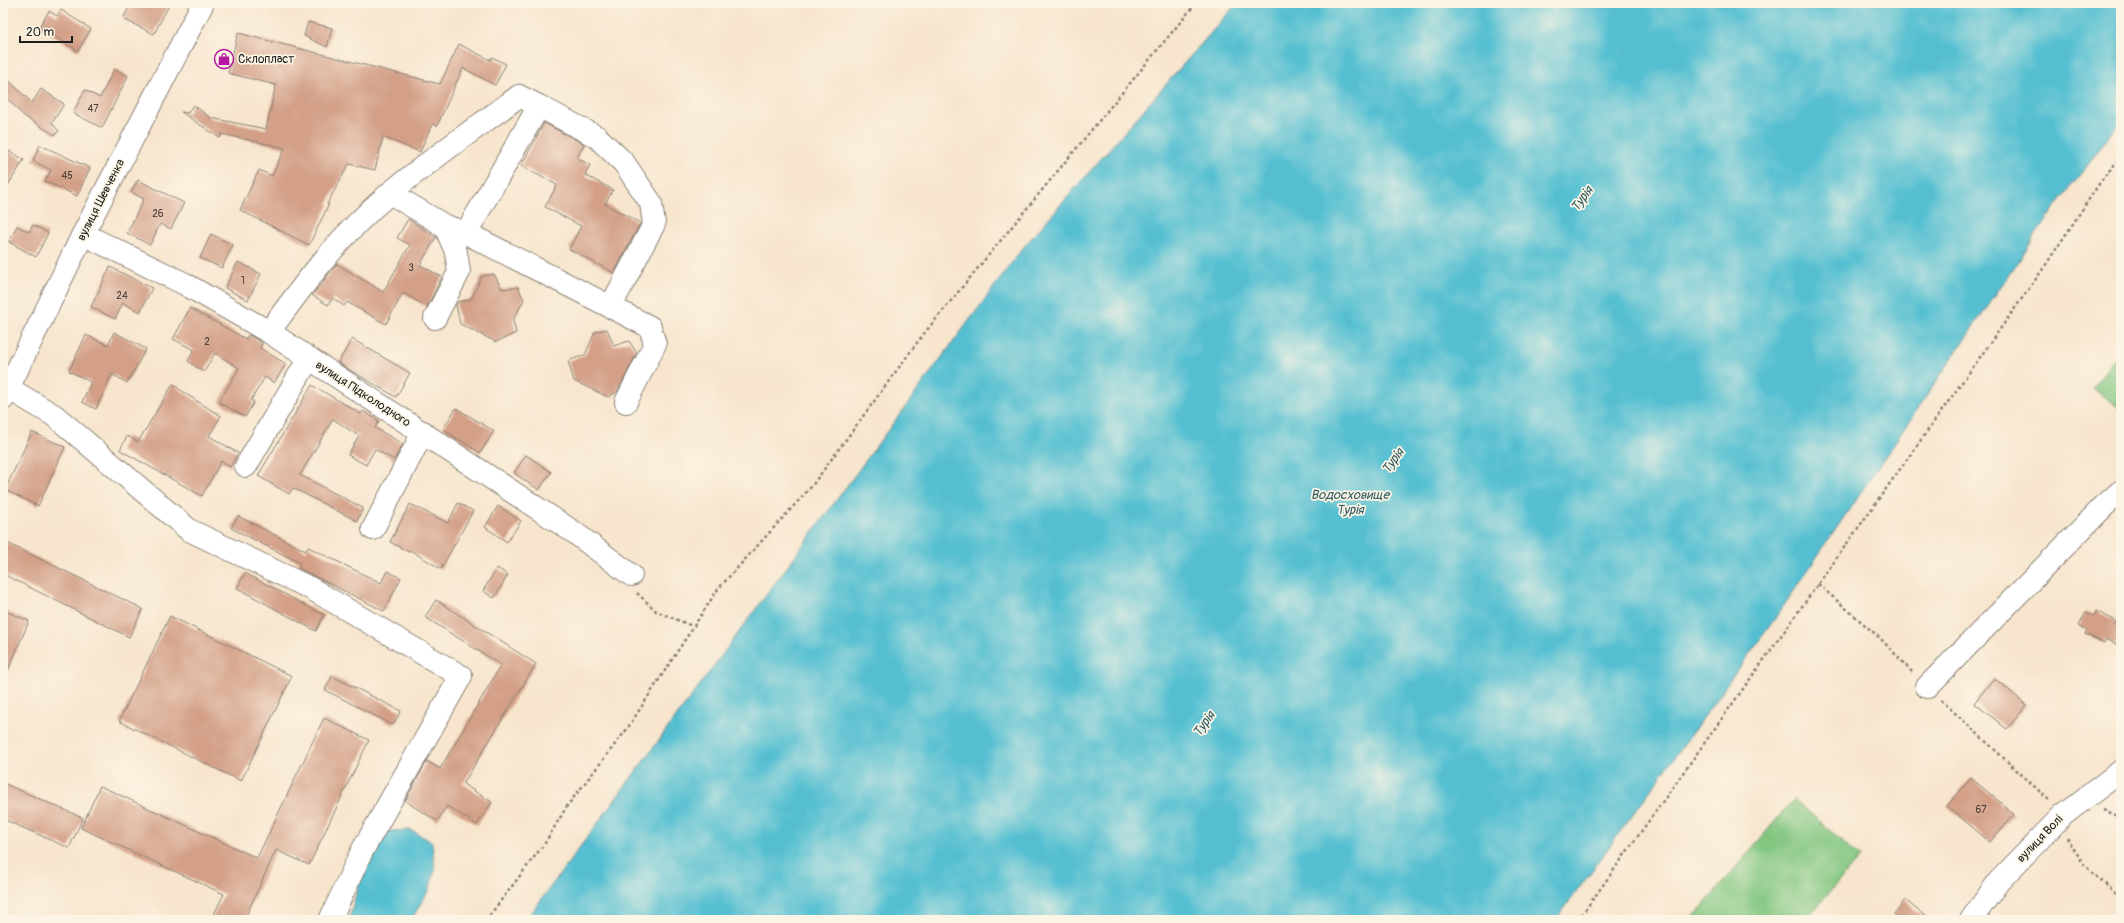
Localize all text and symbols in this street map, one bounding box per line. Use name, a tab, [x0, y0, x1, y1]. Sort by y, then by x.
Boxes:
scale bar	[20, 18, 72, 44]
text: 20 m	[26, 25, 55, 40]
shop icon: Склопласт	[213, 48, 235, 70]
place label: Склопласт	[238, 52, 294, 67]
house number: 47	[87, 103, 99, 115]
street label: вулиця Шевченка	[74, 156, 128, 243]
house number: 45	[61, 170, 73, 182]
water label: Турія	[1567, 182, 1598, 215]
house number: 26	[152, 208, 164, 220]
house number: 3	[408, 262, 414, 274]
house number: 1	[241, 275, 245, 287]
house number: 24	[116, 290, 128, 302]
house number: 2	[204, 336, 210, 348]
street label: вулиця Підколодного	[313, 358, 414, 431]
water label: Турія	[1378, 444, 1409, 477]
water label: Водосховище Турія	[1311, 487, 1391, 518]
water label: Турія	[1189, 707, 1220, 740]
house number: 67	[1975, 804, 1987, 816]
street label: вулиця Волі	[2014, 812, 2066, 866]

